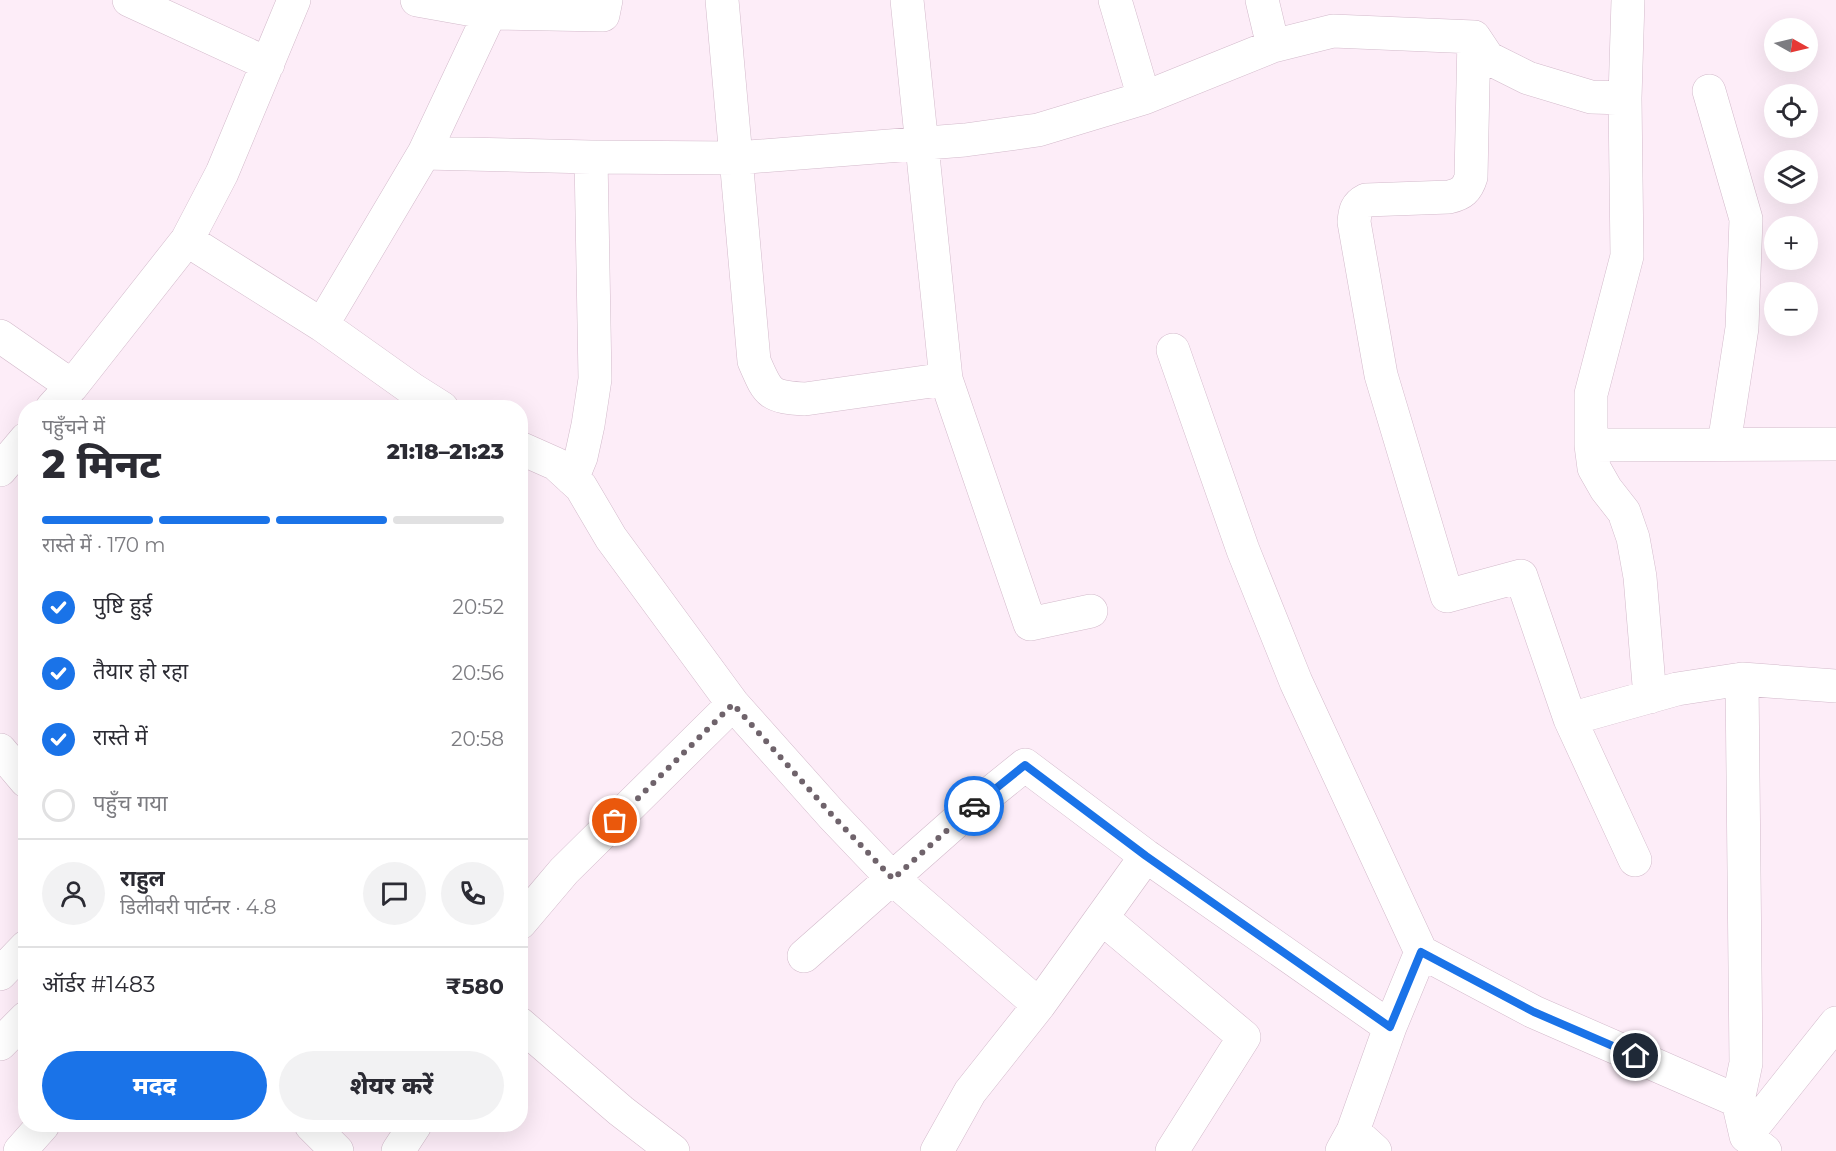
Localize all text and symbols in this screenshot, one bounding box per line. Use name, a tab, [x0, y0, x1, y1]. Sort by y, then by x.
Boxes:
north arrow	[1764, 18, 1818, 72]
map controls	[1764, 18, 1818, 336]
button: locate	[1764, 84, 1818, 138]
button: layers	[1764, 150, 1818, 204]
button: +	[1764, 216, 1818, 270]
button: −	[1764, 282, 1818, 336]
text: पहुँचने में	[42, 415, 105, 439]
text: 21:18–21:23	[387, 438, 504, 465]
text: 2 मिनट	[42, 440, 161, 488]
text: रास्ते में · 170 m	[42, 533, 166, 557]
icon: check	[42, 591, 75, 624]
text: पुष्टि हुई	[93, 592, 152, 619]
text: 20:52	[453, 595, 504, 619]
icon: check	[42, 657, 75, 690]
text: तैयार हो रहा	[93, 658, 188, 685]
text: 20:56	[452, 661, 504, 685]
icon: check	[42, 723, 75, 756]
text: रास्ते में	[93, 724, 148, 751]
text: 20:58	[451, 727, 504, 751]
courier	[944, 776, 1004, 836]
text: पहुँच गया	[93, 790, 168, 817]
icon: car	[958, 790, 991, 823]
pin	[589, 795, 640, 846]
icon: bag	[598, 804, 631, 837]
button: person	[42, 862, 105, 925]
button: chat	[363, 862, 426, 925]
button: phone	[441, 862, 504, 925]
text: राहुल	[120, 865, 165, 892]
text: डिलीवरी पार्टनर · 4.8	[120, 895, 277, 919]
text: ऑर्डर #1483	[42, 971, 156, 998]
text: ₹580	[446, 973, 504, 1000]
pin	[1610, 1030, 1661, 1081]
icon: home	[1619, 1039, 1652, 1072]
button: मदद	[42, 1051, 267, 1120]
button: शेयर करें	[279, 1051, 504, 1120]

